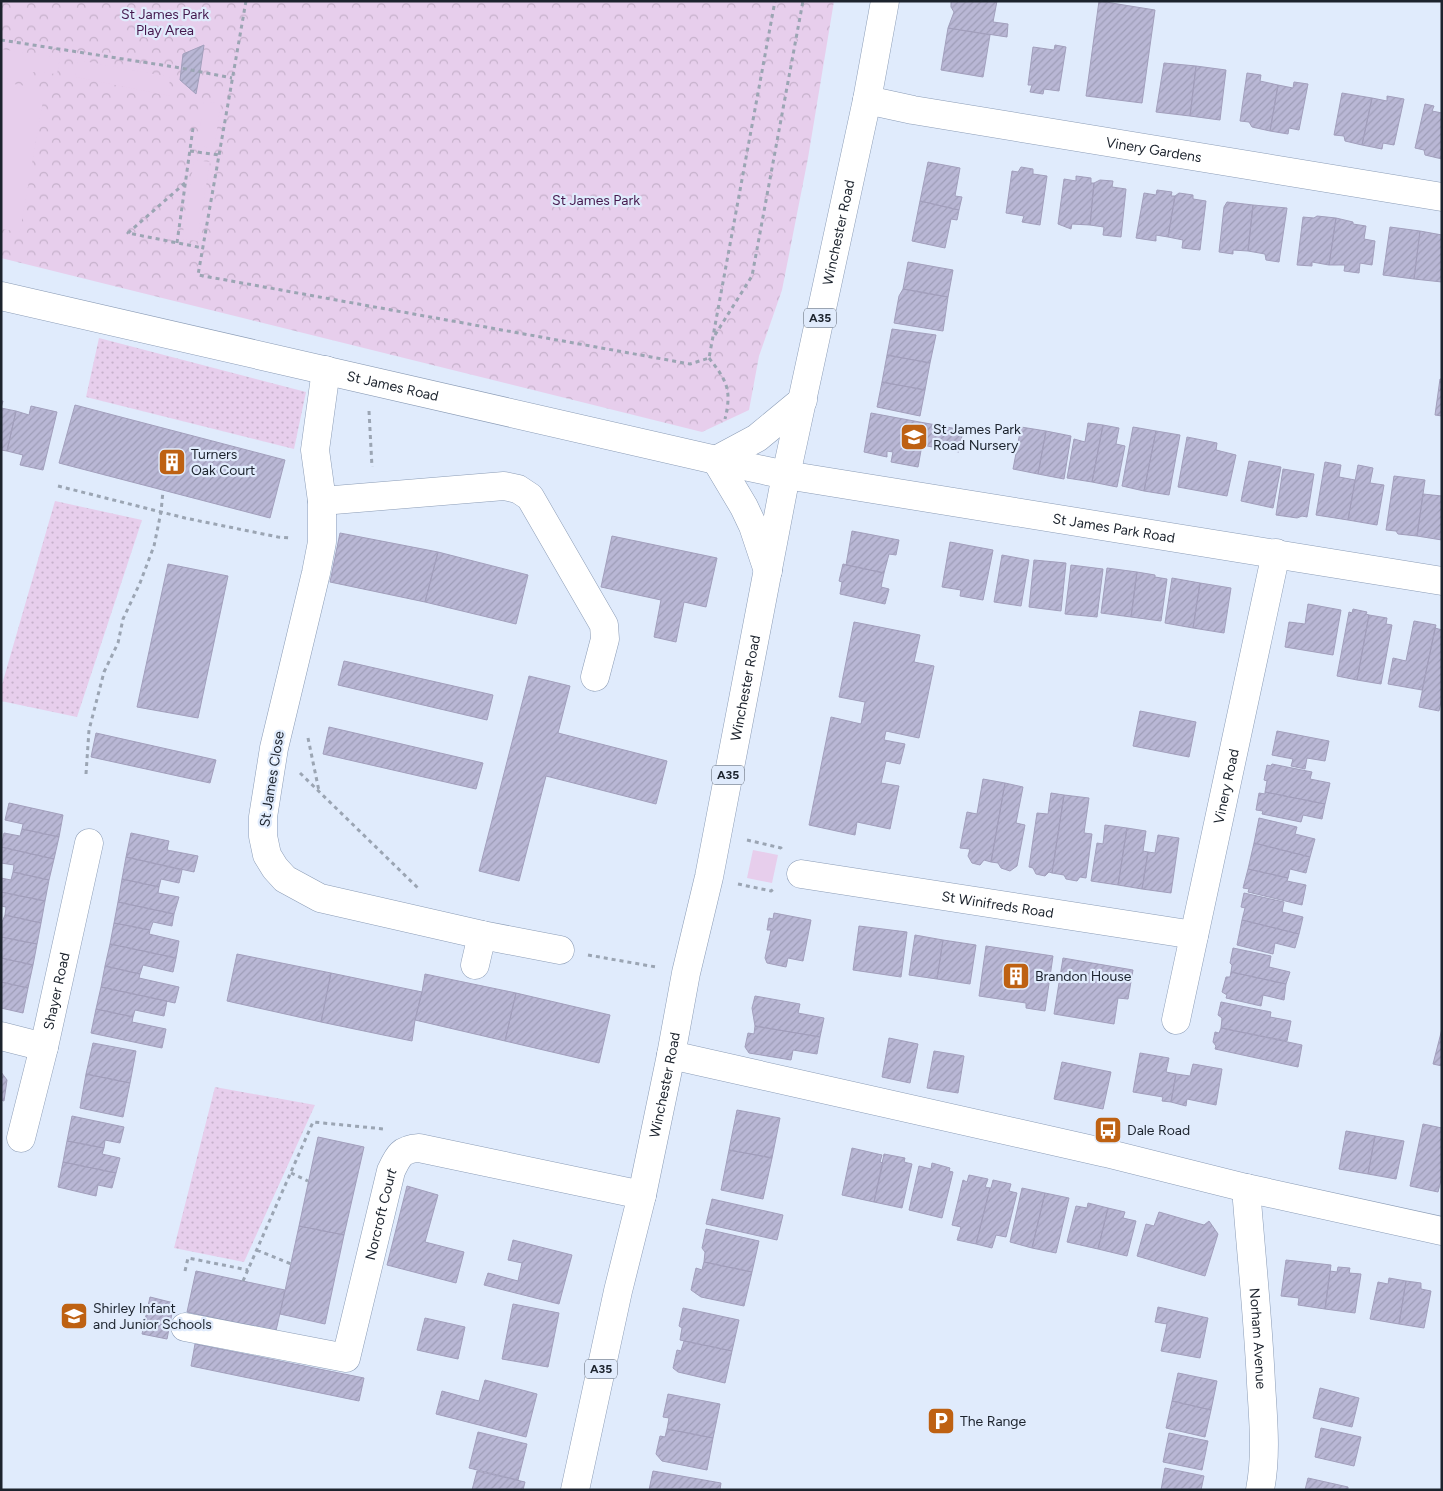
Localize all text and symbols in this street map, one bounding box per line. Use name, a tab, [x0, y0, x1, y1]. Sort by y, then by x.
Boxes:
park label: St James Park Play Area	[121, 6, 209, 39]
street label: Vinery Gardens	[1105, 133, 1203, 166]
street label: Winchester Road	[819, 178, 858, 287]
park label: St James Park	[552, 192, 640, 209]
road number: A35	[804, 308, 836, 328]
street label: St James Road	[345, 367, 440, 405]
place label: St James Park Road Nursery	[933, 421, 1021, 454]
school or university icon: St James Park Road Nursery	[899, 422, 929, 452]
place label: Turners Oak Court	[191, 446, 255, 479]
building icon: Turners Oak Court	[157, 447, 187, 477]
street label: St James Park Road	[1051, 510, 1176, 546]
street label: Winchester Road	[727, 634, 764, 742]
street label: St James Close	[256, 730, 288, 828]
street label: Vinery Road	[1210, 747, 1242, 825]
road number: A35	[712, 766, 744, 784]
street label: St Winifreds Road	[940, 887, 1055, 922]
street label: Shayer Road	[40, 951, 73, 1031]
building icon: Brandon House	[1001, 961, 1031, 991]
place label: Brandon House	[1035, 968, 1132, 985]
street label: Winchester Road	[646, 1031, 684, 1139]
bus stop icon: Dale Road	[1093, 1115, 1123, 1145]
place label: Dale Road	[1127, 1122, 1190, 1139]
street label: Norcroft Court	[361, 1165, 400, 1262]
street label: Norham Avenue	[1246, 1287, 1270, 1390]
place label: Shirley Infant and Junior Schools	[93, 1300, 212, 1333]
school or university icon: Shirley Infant and Junior Schools	[59, 1301, 89, 1331]
road number: A35	[585, 1360, 617, 1378]
parking icon: The Range	[926, 1406, 956, 1436]
place label: The Range	[960, 1413, 1027, 1430]

